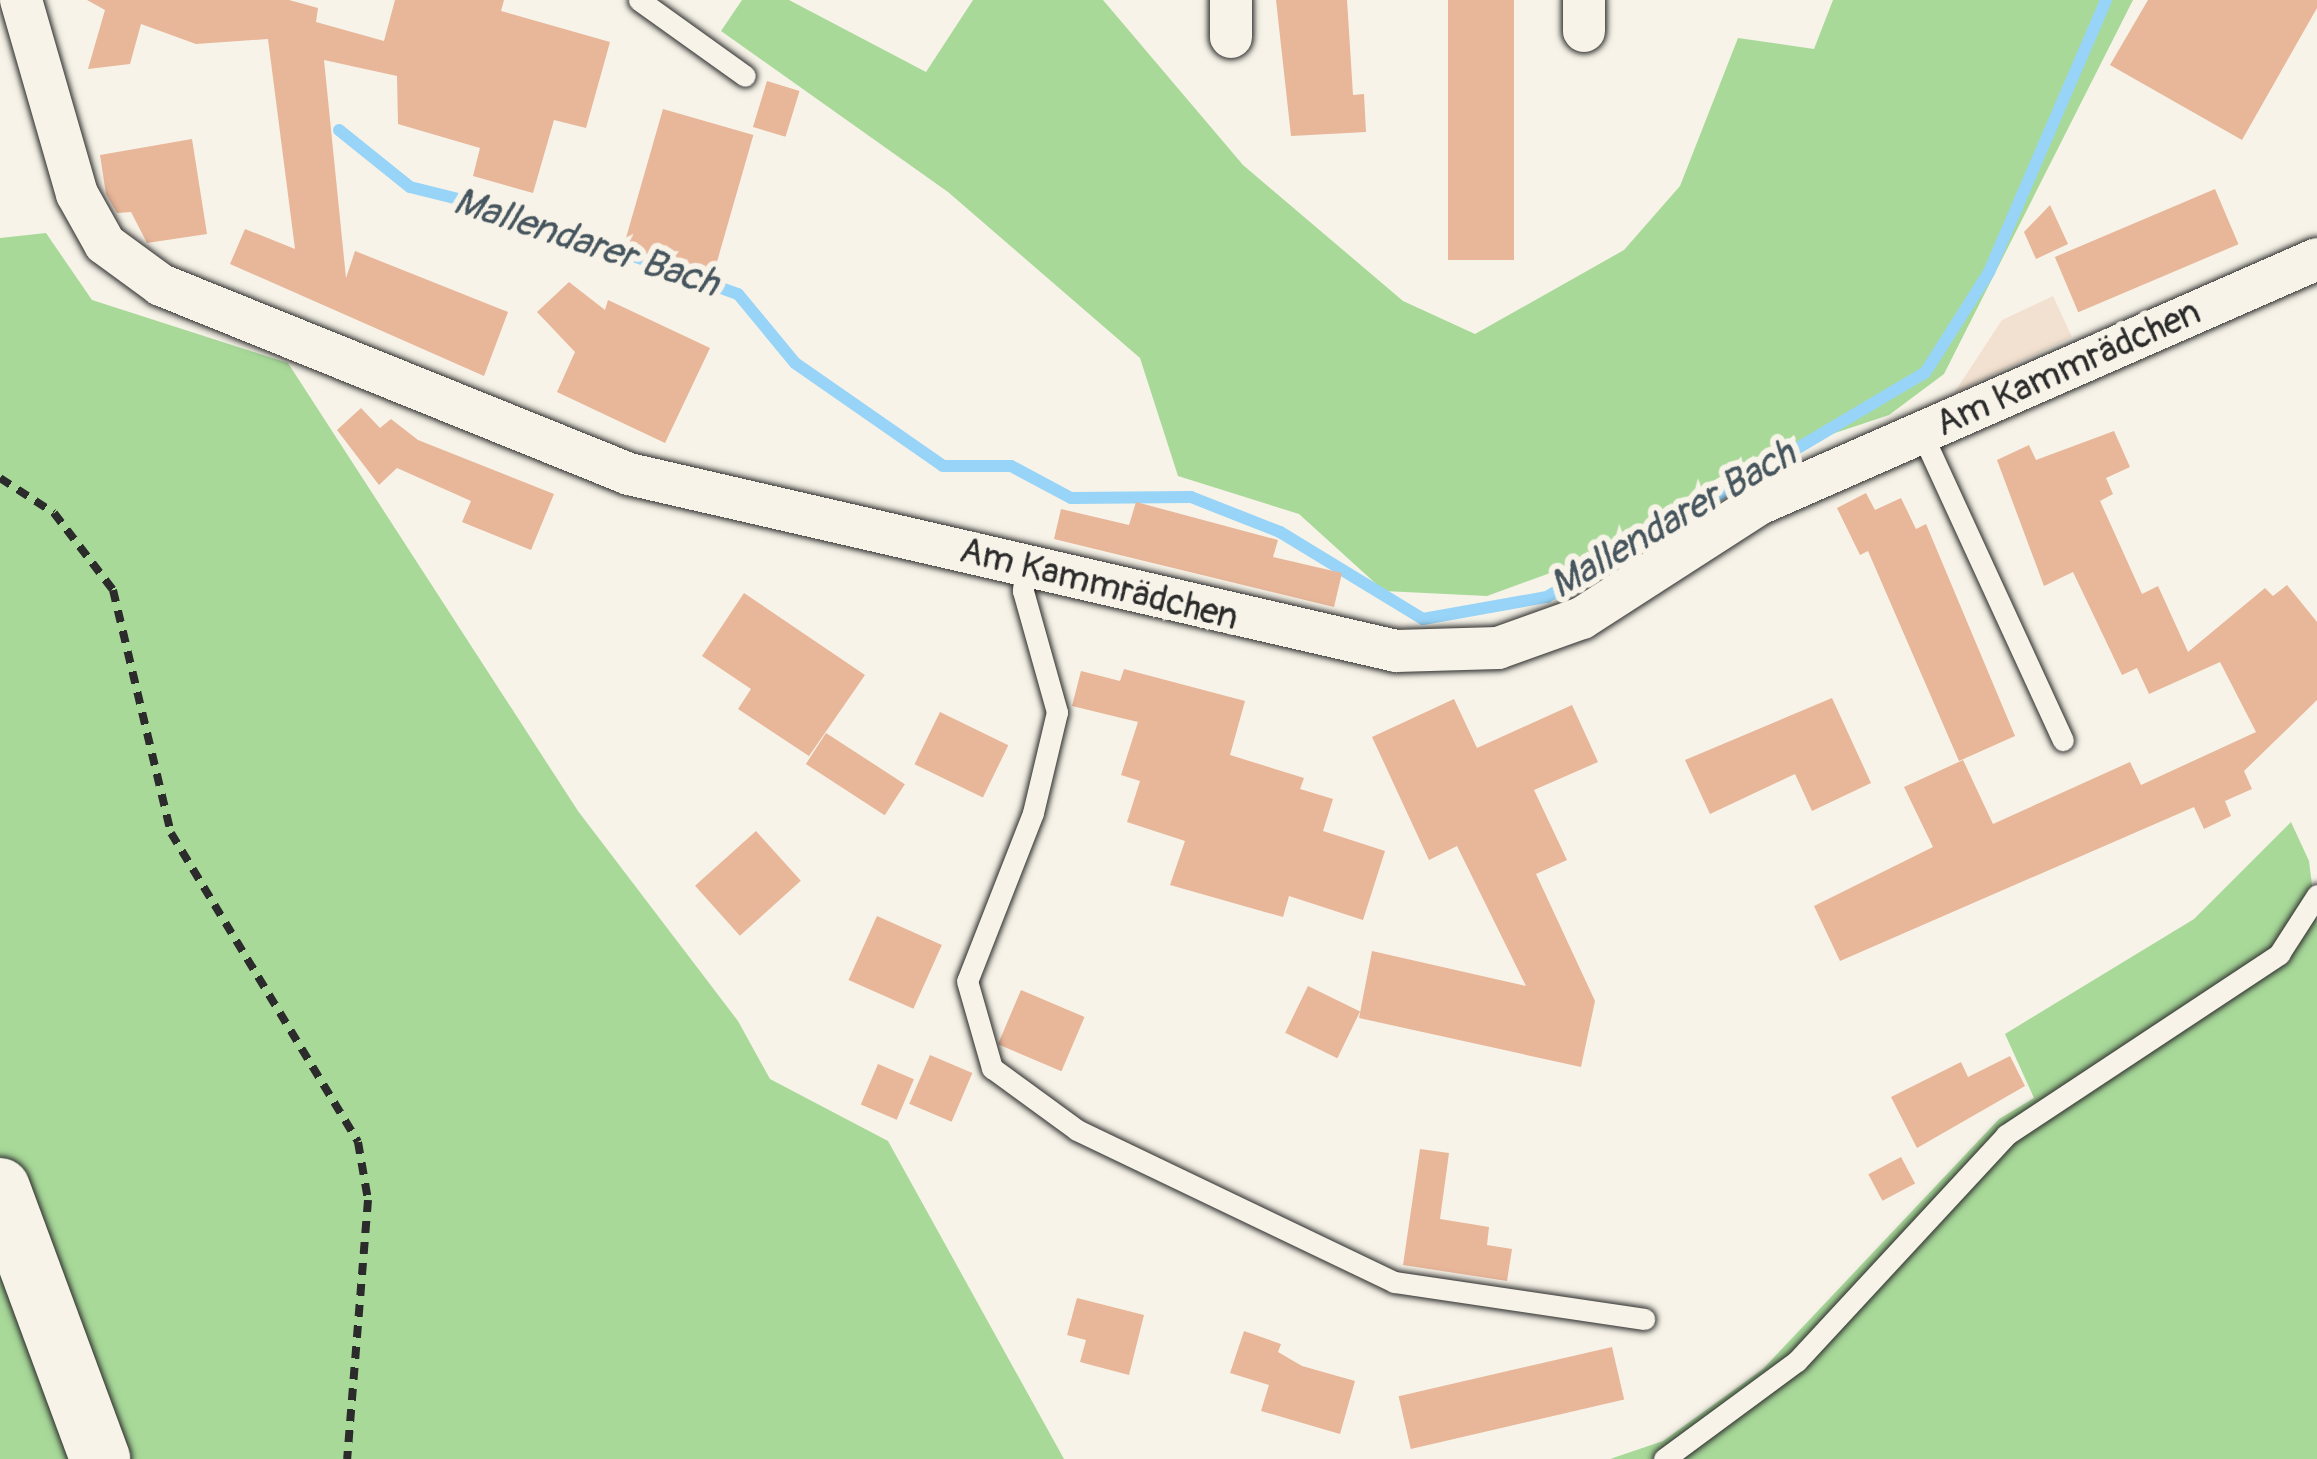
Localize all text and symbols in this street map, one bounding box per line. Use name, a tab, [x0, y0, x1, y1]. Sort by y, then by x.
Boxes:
water label: Mallendarer Bach	[448, 178, 724, 308]
street label: Am Kammrädchen	[1929, 290, 2207, 446]
water label: Mallendarer Bach	[1542, 431, 1804, 609]
street label: Am Kammrädchen	[956, 529, 1242, 639]

